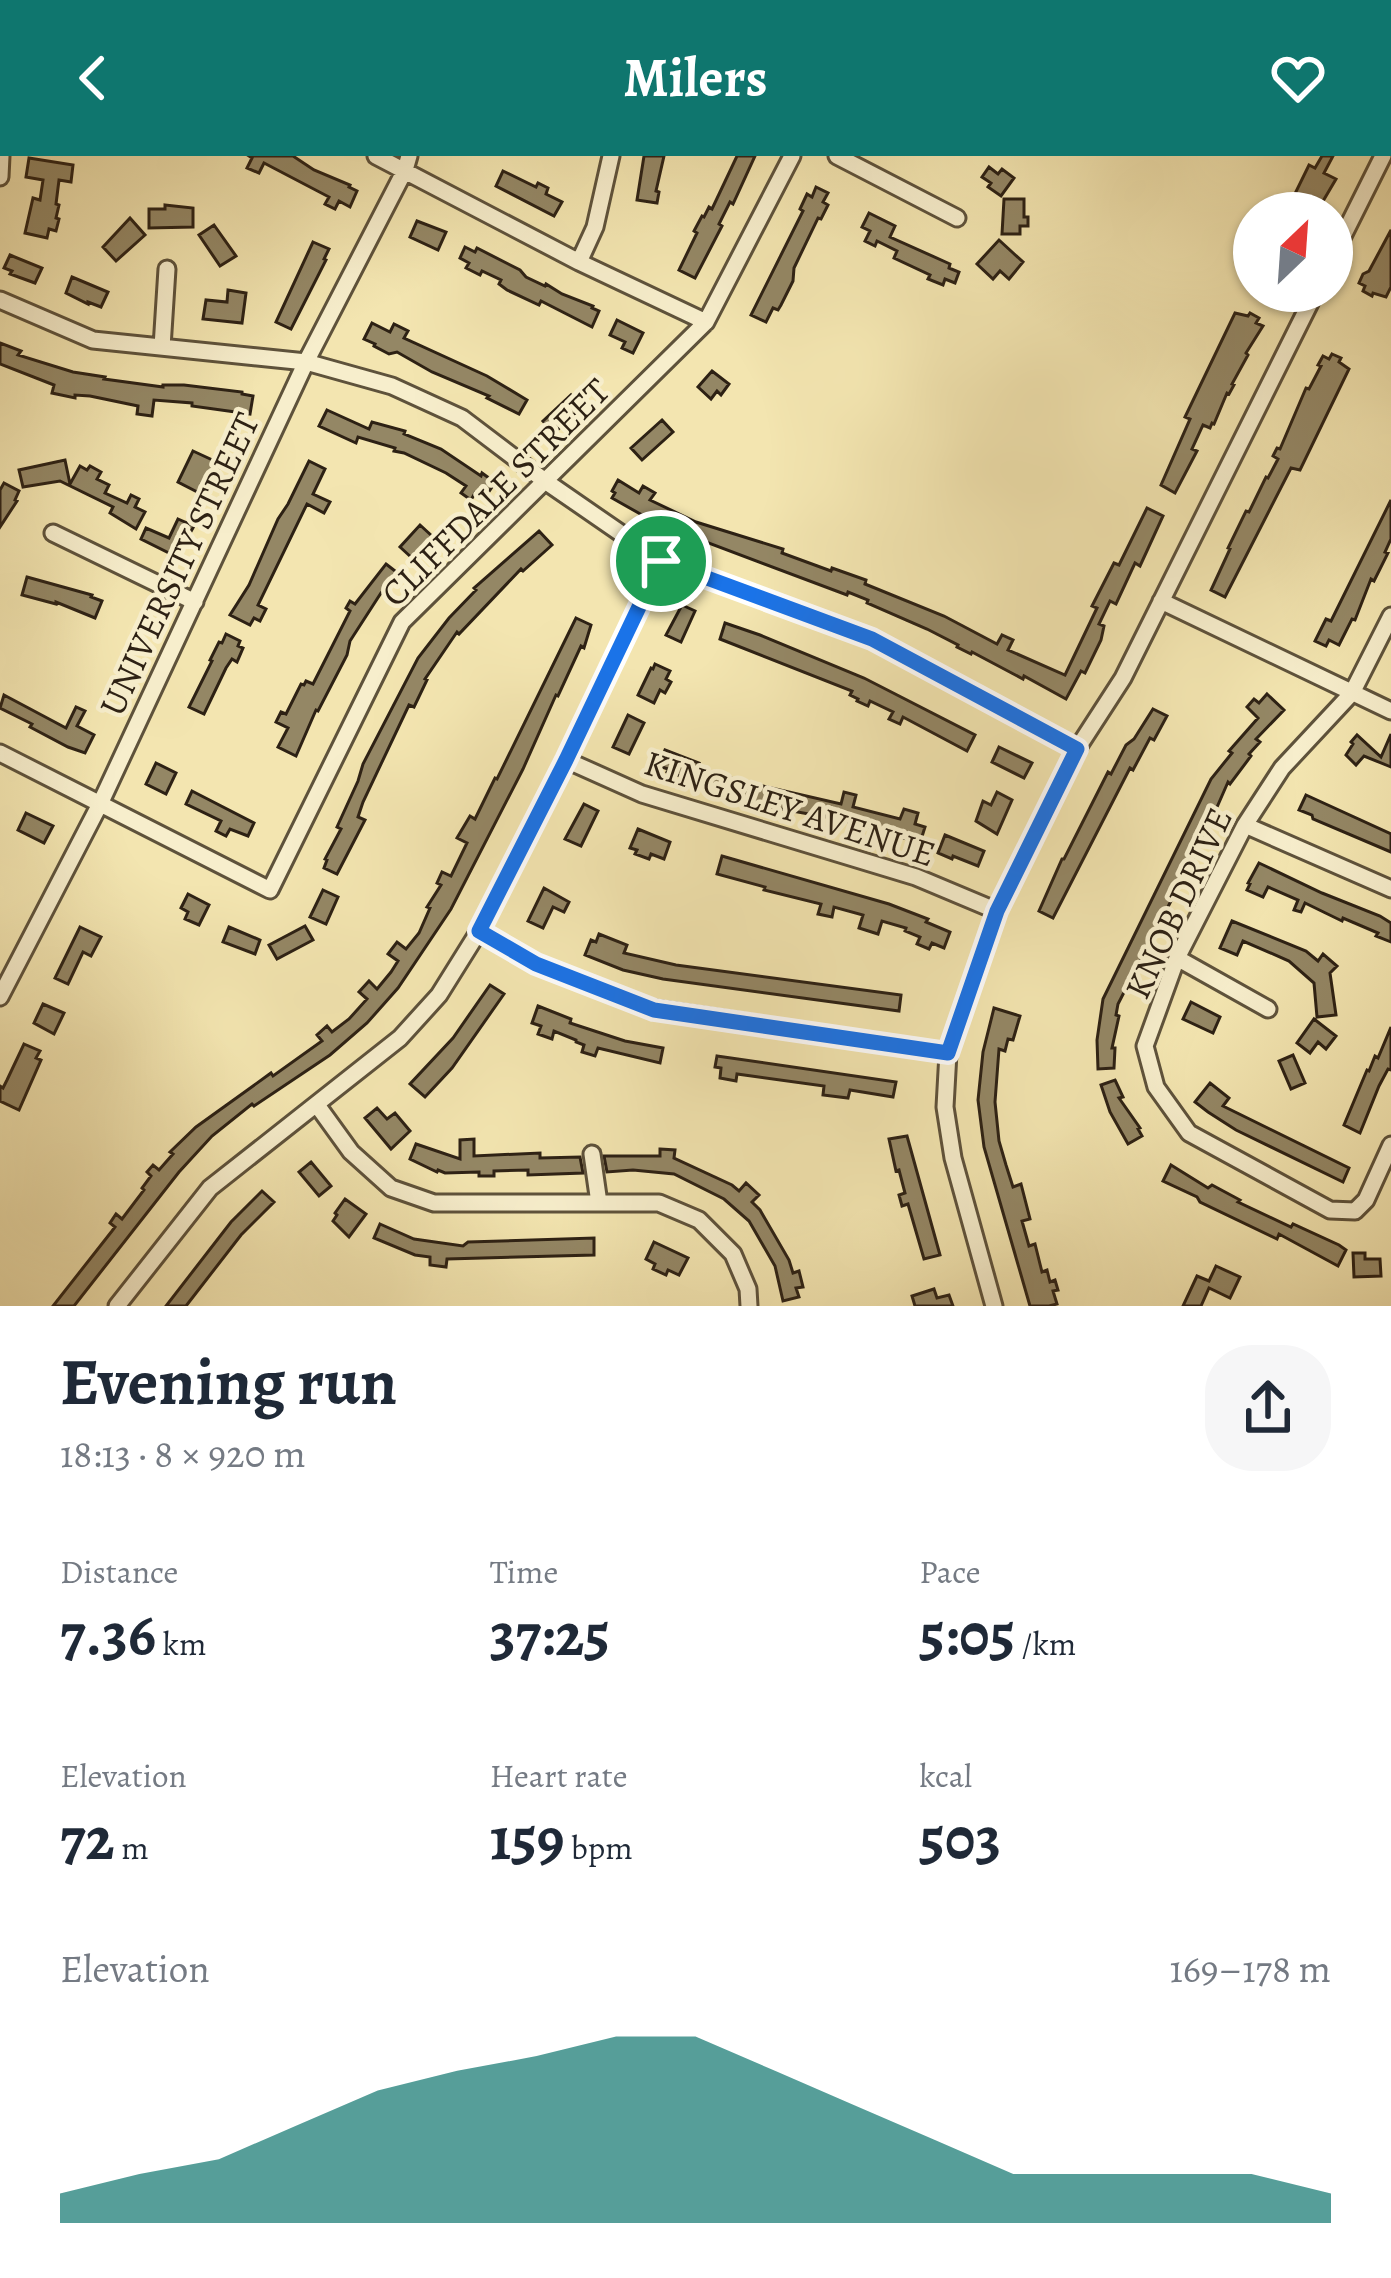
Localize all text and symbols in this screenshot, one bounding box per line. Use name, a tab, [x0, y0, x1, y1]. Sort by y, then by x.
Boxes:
text: Milers	[623, 41, 768, 115]
icon: back	[60, 45, 126, 111]
icon: heart	[1265, 45, 1331, 111]
north arrow	[1233, 192, 1353, 312]
map controls	[1233, 192, 1353, 312]
street label: CLIFFDALE STREET	[370, 367, 620, 617]
street label: UNIVERSITY STREET	[87, 404, 271, 723]
pin	[610, 510, 712, 612]
icon: arrive	[628, 528, 694, 594]
street label: KINGSLEY AVENUE	[638, 738, 942, 878]
street label: KNOB DRIVE	[1112, 799, 1244, 1007]
text: Evening run	[60, 1337, 397, 1427]
button: share	[1205, 1345, 1331, 1471]
text: 18:13 · 8 × 920 m	[60, 1427, 306, 1480]
text: Distance	[60, 1549, 178, 1594]
text: Time	[490, 1549, 558, 1594]
text: Pace	[919, 1549, 981, 1594]
text: 7.36	[60, 1594, 156, 1676]
text: 37:25	[490, 1594, 610, 1676]
text: 5:05	[919, 1594, 1015, 1676]
text: km	[156, 1621, 206, 1666]
text: /km	[1015, 1621, 1076, 1666]
text: Elevation	[60, 1753, 187, 1798]
text: Heart rate	[490, 1753, 627, 1798]
text: kcal	[919, 1753, 972, 1798]
text: 72	[60, 1798, 115, 1880]
text: 159	[490, 1798, 565, 1880]
text: 503	[919, 1798, 1001, 1880]
text: m	[115, 1825, 149, 1870]
text: bpm	[565, 1825, 633, 1870]
text: Elevation	[60, 1942, 210, 1995]
text: 169–178 m	[1169, 1942, 1331, 1995]

